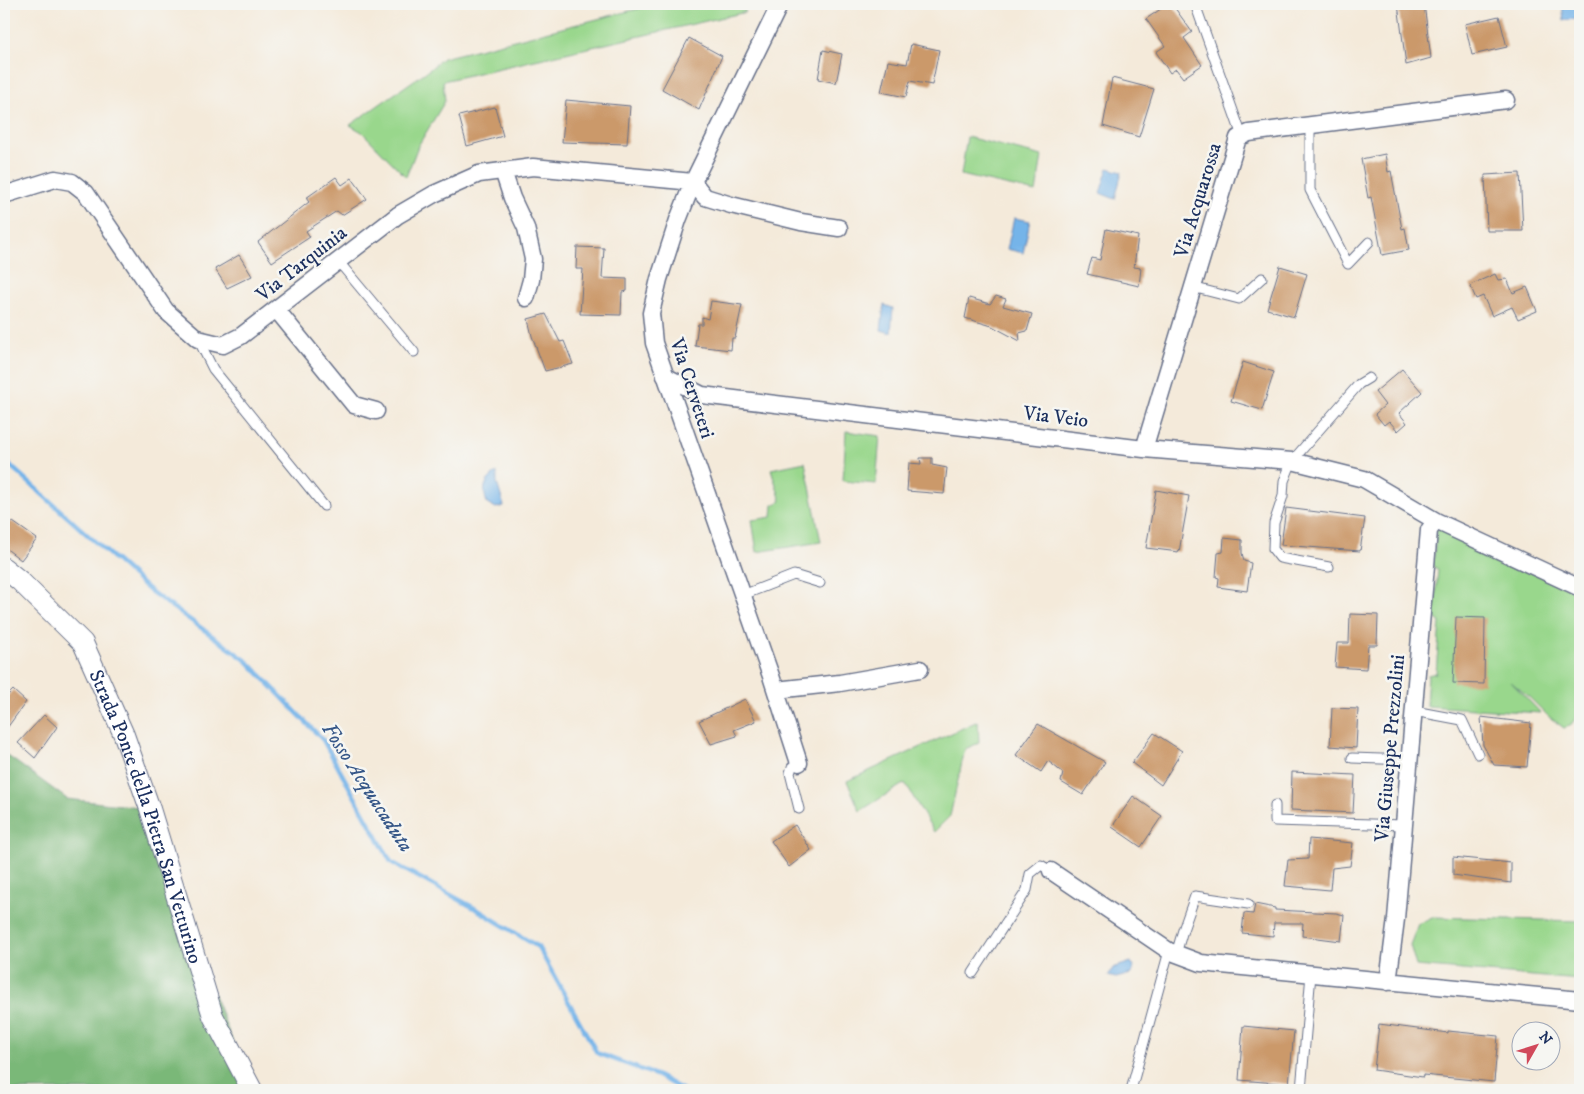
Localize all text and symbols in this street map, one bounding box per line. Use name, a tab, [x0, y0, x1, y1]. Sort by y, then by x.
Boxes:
street label: Via Acquarossa	[1169, 139, 1228, 262]
street label: Via Tarquinia	[251, 221, 353, 308]
street label: Via Cerveteri	[663, 334, 720, 442]
street label: Via Veio	[1021, 401, 1090, 434]
street label: Via Giuseppe Prezzolini	[1370, 653, 1411, 844]
street label: Strada Ponte della Pietra San Vetturino	[82, 666, 207, 967]
water label: Fosso Acquacaduta	[315, 718, 419, 858]
north arrow	[1512, 1022, 1562, 1072]
text: N	[1535, 1028, 1556, 1049]

